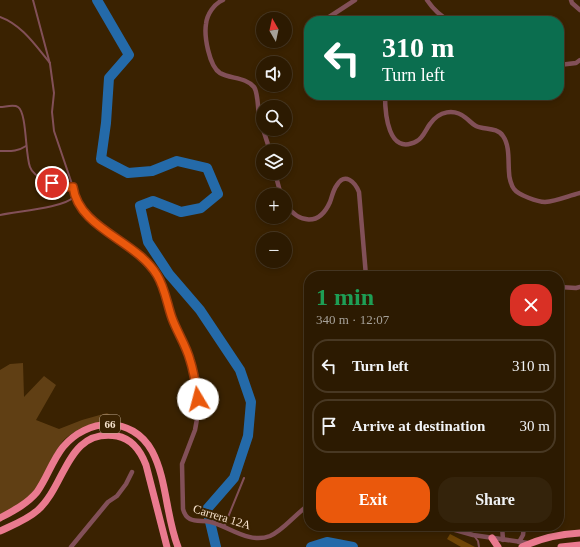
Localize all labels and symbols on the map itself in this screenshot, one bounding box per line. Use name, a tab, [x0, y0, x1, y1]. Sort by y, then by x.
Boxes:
north arrow	[256, 12, 292, 48]
pin	[35, 166, 69, 200]
position arrow	[177, 378, 219, 420]
road number: 66	[100, 415, 120, 433]
street label: Carrera 12A	[191, 502, 253, 533]

